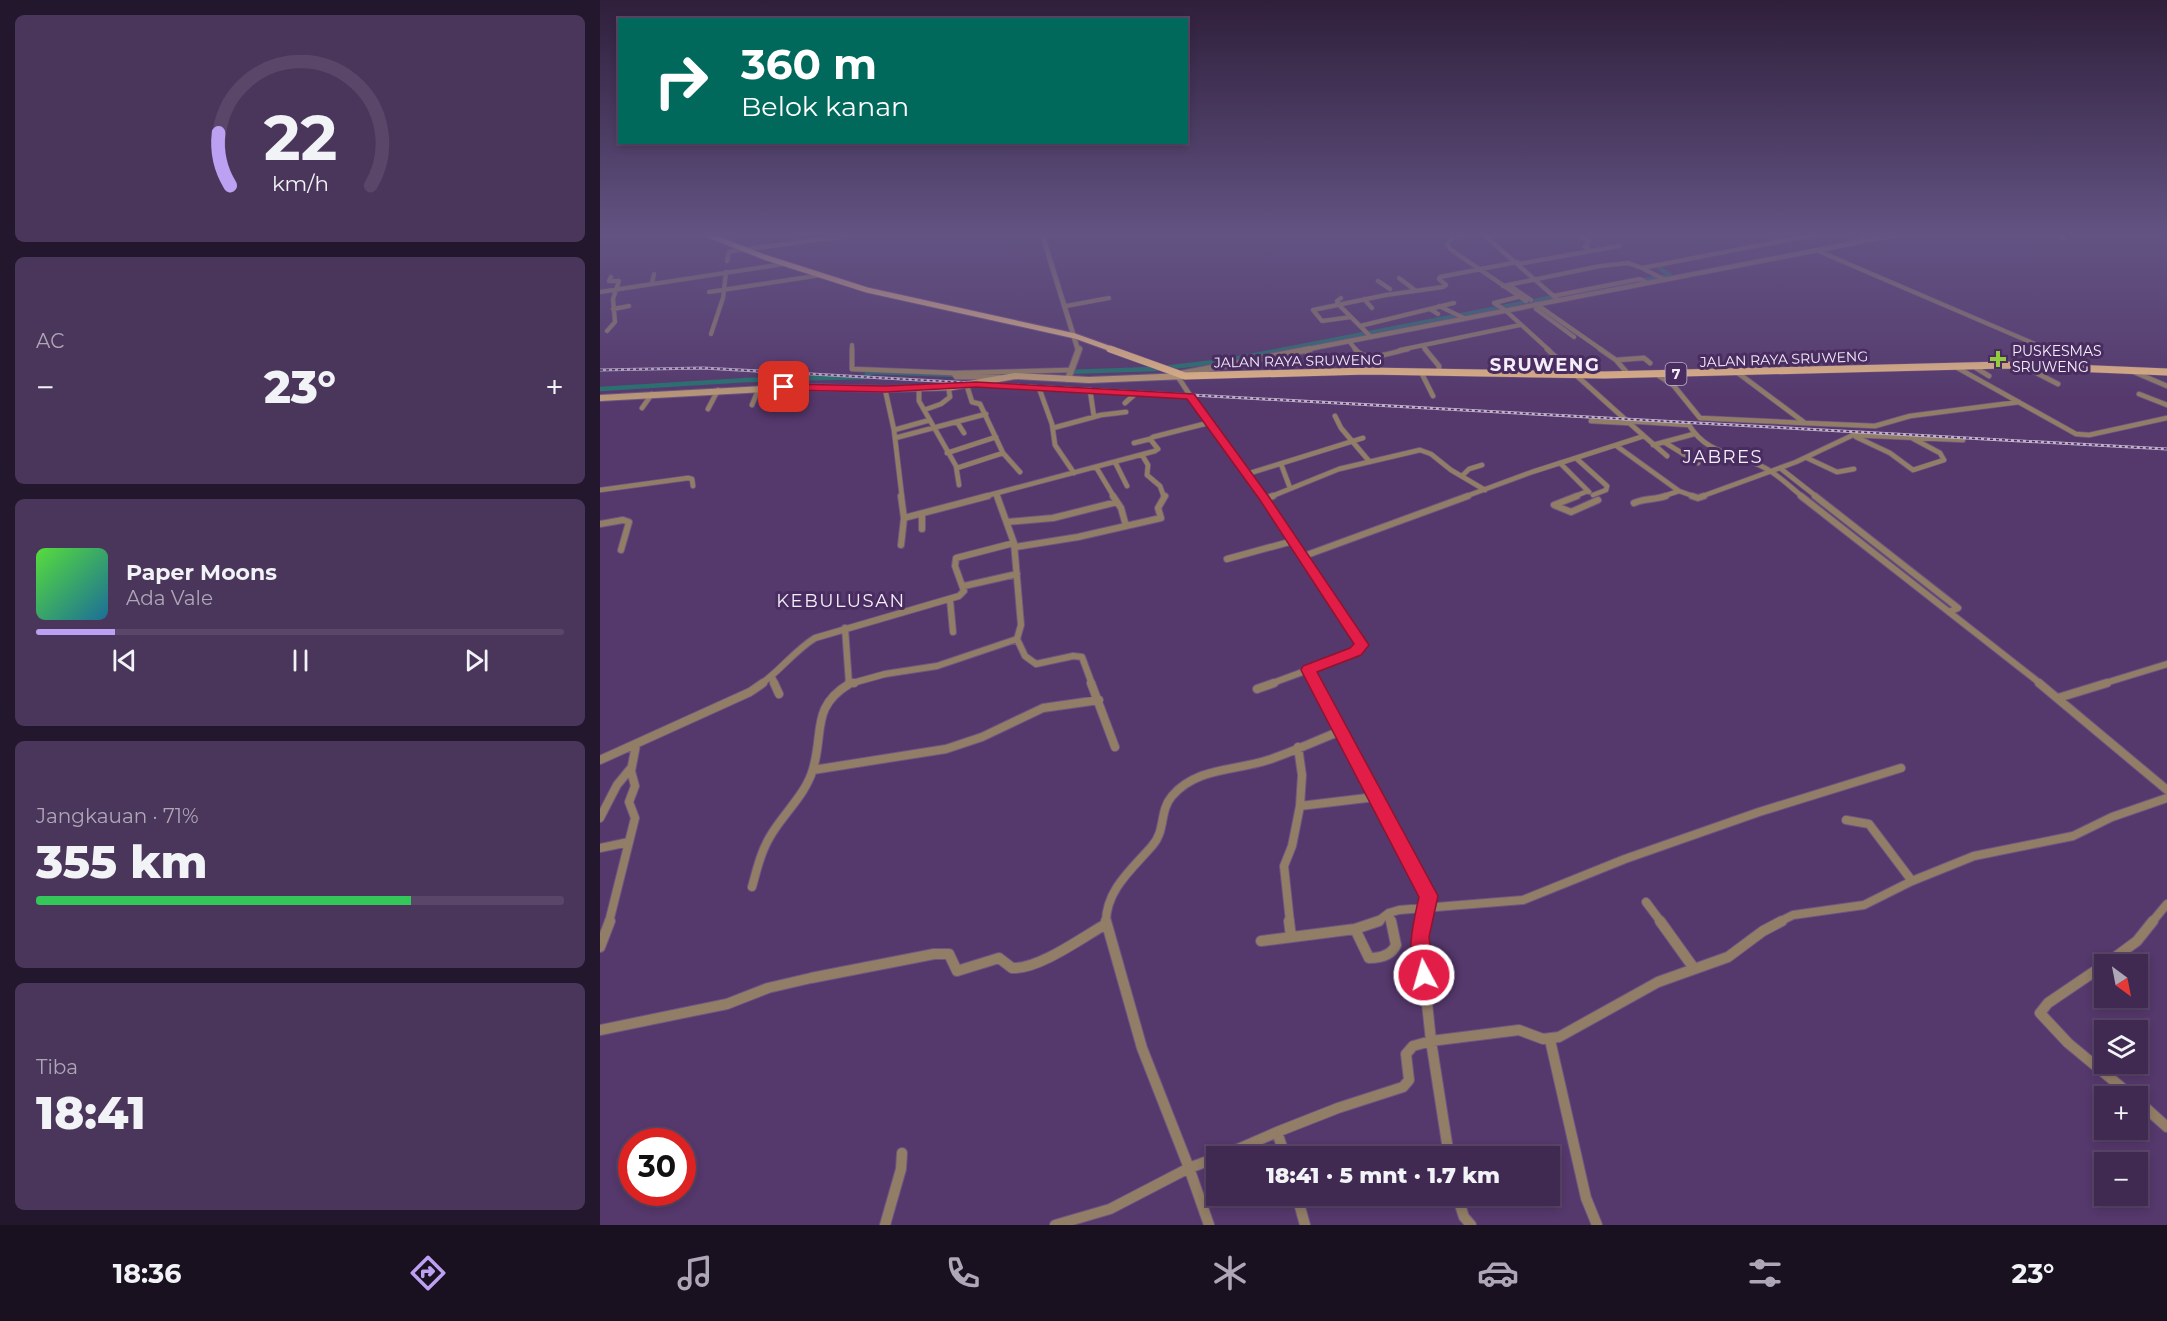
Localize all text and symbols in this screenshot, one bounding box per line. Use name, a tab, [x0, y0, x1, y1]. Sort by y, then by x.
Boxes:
text: 360 m	[741, 38, 877, 90]
icon: right	[642, 42, 720, 120]
text: Belok kanan	[741, 90, 909, 123]
text: 22	[263, 100, 337, 176]
text: km/h	[271, 170, 329, 196]
text: AC	[36, 329, 64, 353]
place label: PUSKESMAS SRUWENG	[2012, 342, 2102, 376]
street label: JALAN RAYA SRUWENG	[1699, 347, 1868, 371]
marker: PUSKESMAS SRUWENG	[1989, 350, 2007, 368]
street label: JALAN RAYA SRUWENG	[1213, 351, 1382, 371]
district label: SRUWENG	[1490, 354, 1600, 376]
text: 23°	[264, 359, 336, 414]
pin	[758, 361, 809, 412]
road number: 7	[1666, 363, 1686, 385]
text: −	[36, 367, 55, 407]
text: +	[545, 367, 564, 407]
icon: arrive	[767, 370, 800, 403]
district label: JABRES	[1682, 446, 1763, 468]
text: Paper Moons	[126, 559, 277, 586]
text: Ada Vale	[126, 586, 213, 610]
district label: KEBULUSAN	[776, 590, 906, 612]
icon: previous	[108, 644, 141, 677]
icon: pause	[284, 644, 317, 677]
icon: next	[460, 644, 493, 677]
text: Jangkauan · 71%	[36, 804, 199, 828]
text: 355 km	[36, 834, 208, 889]
position arrow	[1392, 943, 1456, 1007]
north arrow	[2094, 954, 2148, 1008]
map controls	[2094, 954, 2148, 1206]
button: layers	[2094, 1020, 2148, 1074]
text: Tiba	[36, 1055, 78, 1079]
text: 18:41	[36, 1085, 146, 1140]
button: +	[2094, 1086, 2148, 1140]
speed limit sign: 30	[618, 1128, 696, 1206]
button: −	[2094, 1152, 2148, 1206]
text: 18:41 · 5 mnt · 1.7 km	[1266, 1162, 1500, 1189]
icon: directions	[407, 1252, 449, 1294]
icon: music	[674, 1252, 716, 1294]
icon: phone	[942, 1252, 984, 1294]
icon: climate	[1209, 1252, 1251, 1294]
icon: car	[1477, 1252, 1519, 1294]
icon: filters	[1744, 1252, 1786, 1294]
text: 18:36	[113, 1257, 181, 1290]
text: 23°	[2011, 1257, 2054, 1290]

